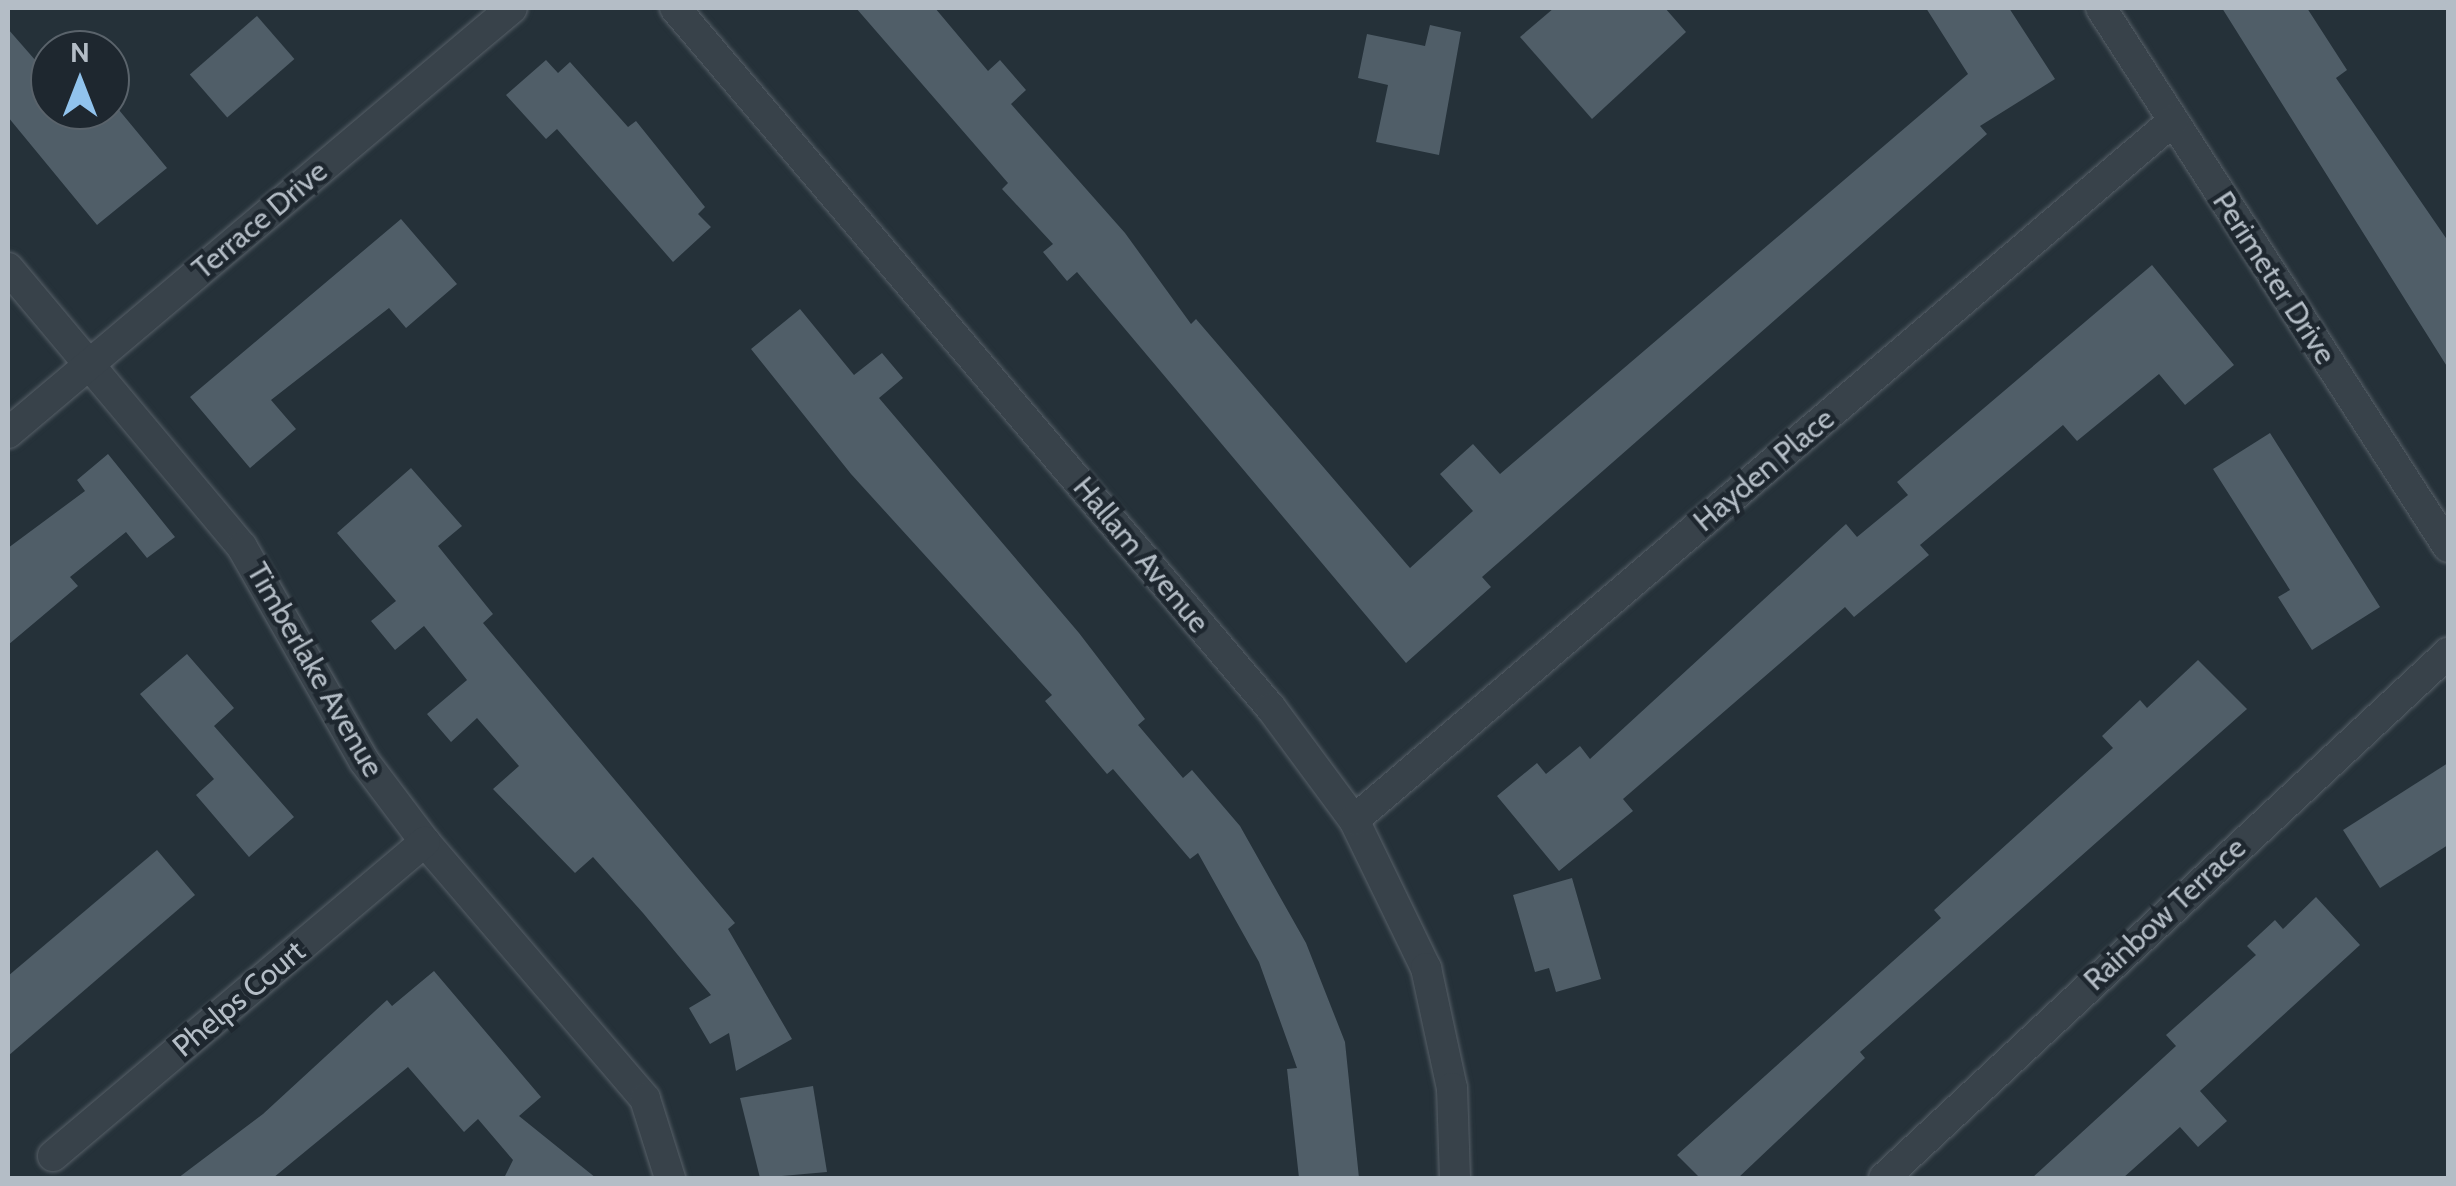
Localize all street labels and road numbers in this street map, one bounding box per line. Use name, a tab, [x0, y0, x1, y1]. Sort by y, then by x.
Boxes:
street label: Terrace Drive	[185, 153, 335, 287]
street label: Perimeter Drive	[2205, 185, 2343, 371]
street label: Hayden Place	[1686, 401, 1842, 539]
street label: Hallam Avenue	[1065, 470, 1217, 640]
street label: Timberlake Avenue	[239, 556, 391, 784]
street label: Rainbow Terrace	[2077, 830, 2253, 998]
street label: Phelps Court	[166, 933, 312, 1065]

